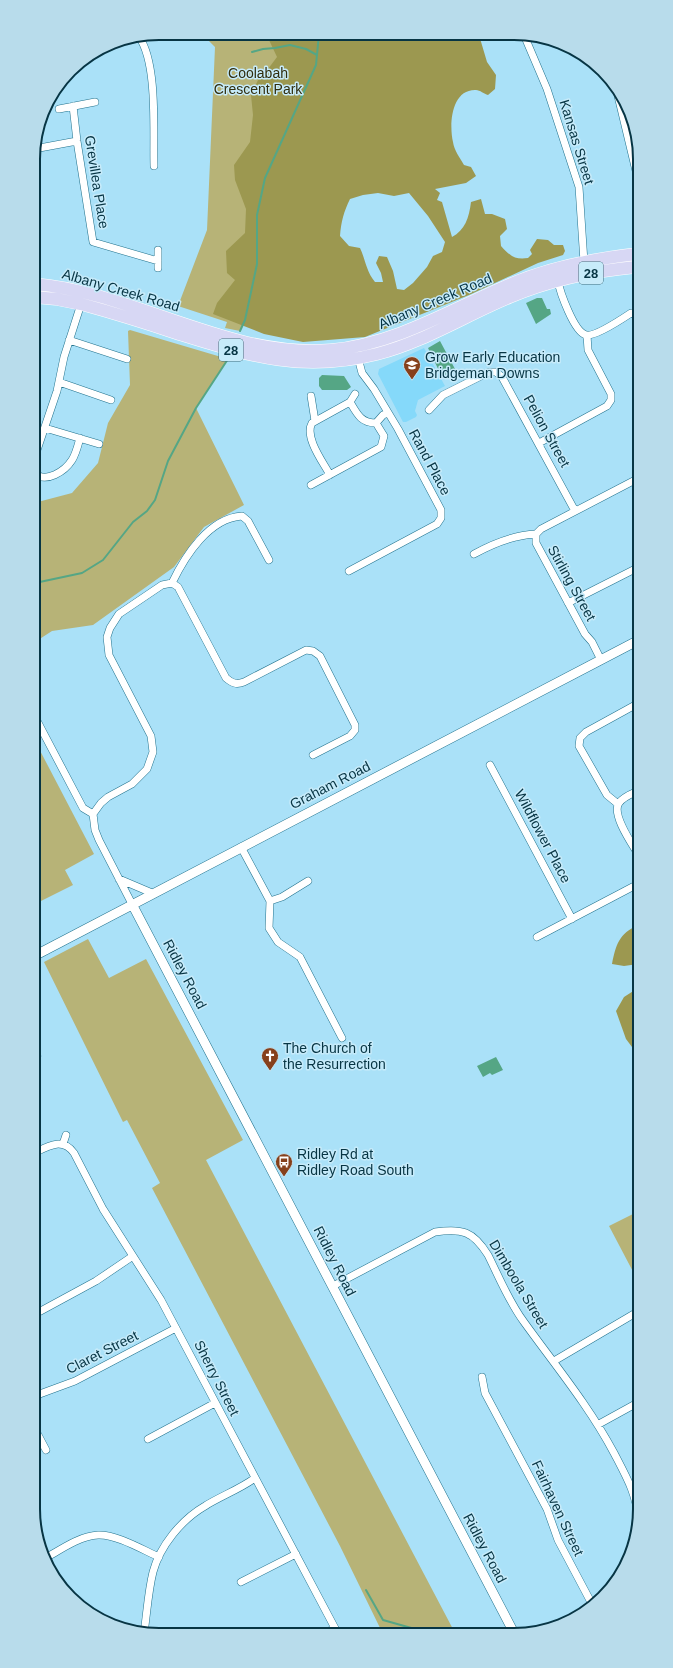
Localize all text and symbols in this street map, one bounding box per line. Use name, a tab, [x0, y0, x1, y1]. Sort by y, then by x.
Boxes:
park label: Coolabah Crescent Park	[214, 65, 303, 97]
street label: Kansas Street	[556, 98, 598, 186]
street label: Grevillea Place	[82, 134, 112, 230]
road number: 28	[579, 262, 603, 284]
street label: Albany Creek Road	[60, 266, 182, 314]
street label: Albany Creek Road	[376, 270, 494, 332]
road number: 28	[219, 339, 243, 361]
place label: Grow Early Education Bridgeman Downs	[425, 349, 560, 381]
school or university icon: Grow Early Education Bridgeman Downs	[402, 355, 422, 380]
street label: Pelion Street	[521, 392, 573, 470]
street label: Rand Place	[406, 426, 454, 498]
street label: Stirling Street	[545, 542, 599, 624]
street label: Graham Road	[287, 758, 373, 812]
street label: Wildflower Place	[512, 787, 574, 886]
street label: Ridley Road	[160, 937, 210, 1011]
place label: The Church of the Resurrection	[283, 1040, 386, 1072]
church icon: The Church of the Resurrection	[260, 1046, 280, 1071]
place label: Ridley Rd at Ridley Road South	[297, 1146, 414, 1178]
bus stop icon: Ridley Rd at Ridley Road South	[274, 1152, 294, 1177]
street label: Ridley Road	[311, 1223, 359, 1299]
street label: Dimboola Street	[486, 1237, 552, 1331]
street label: Claret Street	[63, 1327, 141, 1377]
street label: Sherry Street	[191, 1338, 243, 1418]
street label: Fairhaven Street	[529, 1458, 587, 1558]
street label: Ridley Road	[460, 1511, 510, 1585]

